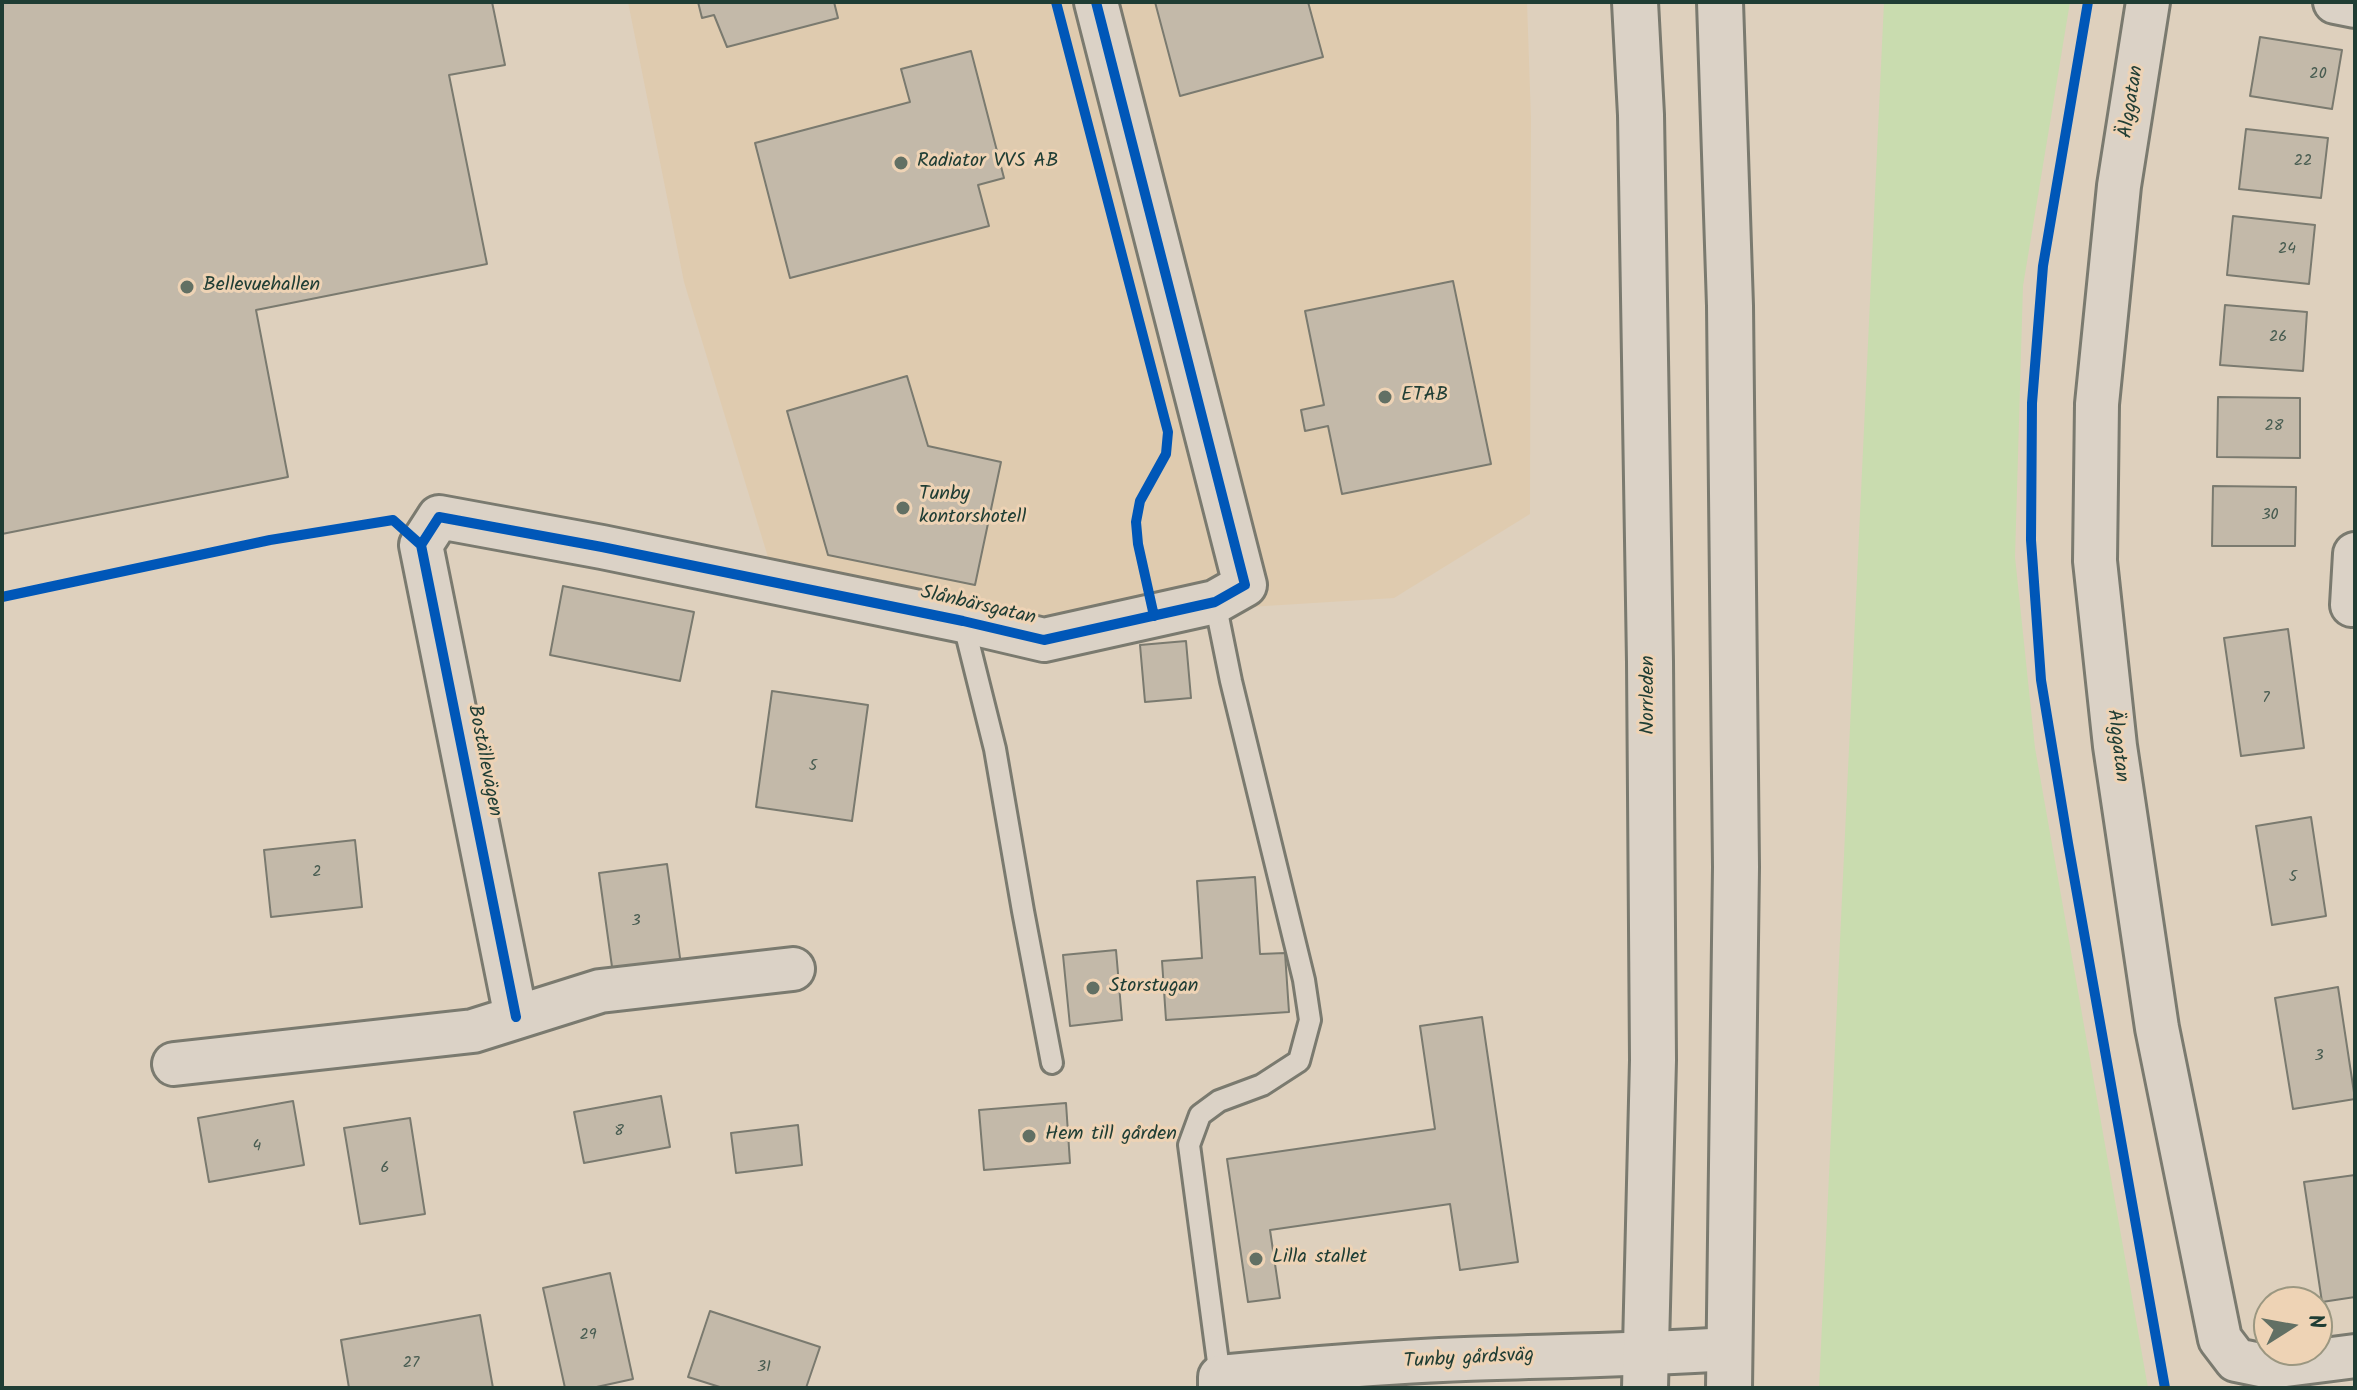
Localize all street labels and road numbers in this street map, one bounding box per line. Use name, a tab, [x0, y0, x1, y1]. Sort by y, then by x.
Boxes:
street label: Älggatan	[2115, 64, 2151, 140]
street label: Slånbärsgatan	[918, 582, 1038, 632]
street label: Norrleden	[1638, 655, 1662, 735]
street label: Boställevägen	[460, 703, 506, 819]
street label: Älggatan	[2100, 708, 2132, 784]
street label: Tunby gårdsväg	[1403, 1345, 1535, 1375]

